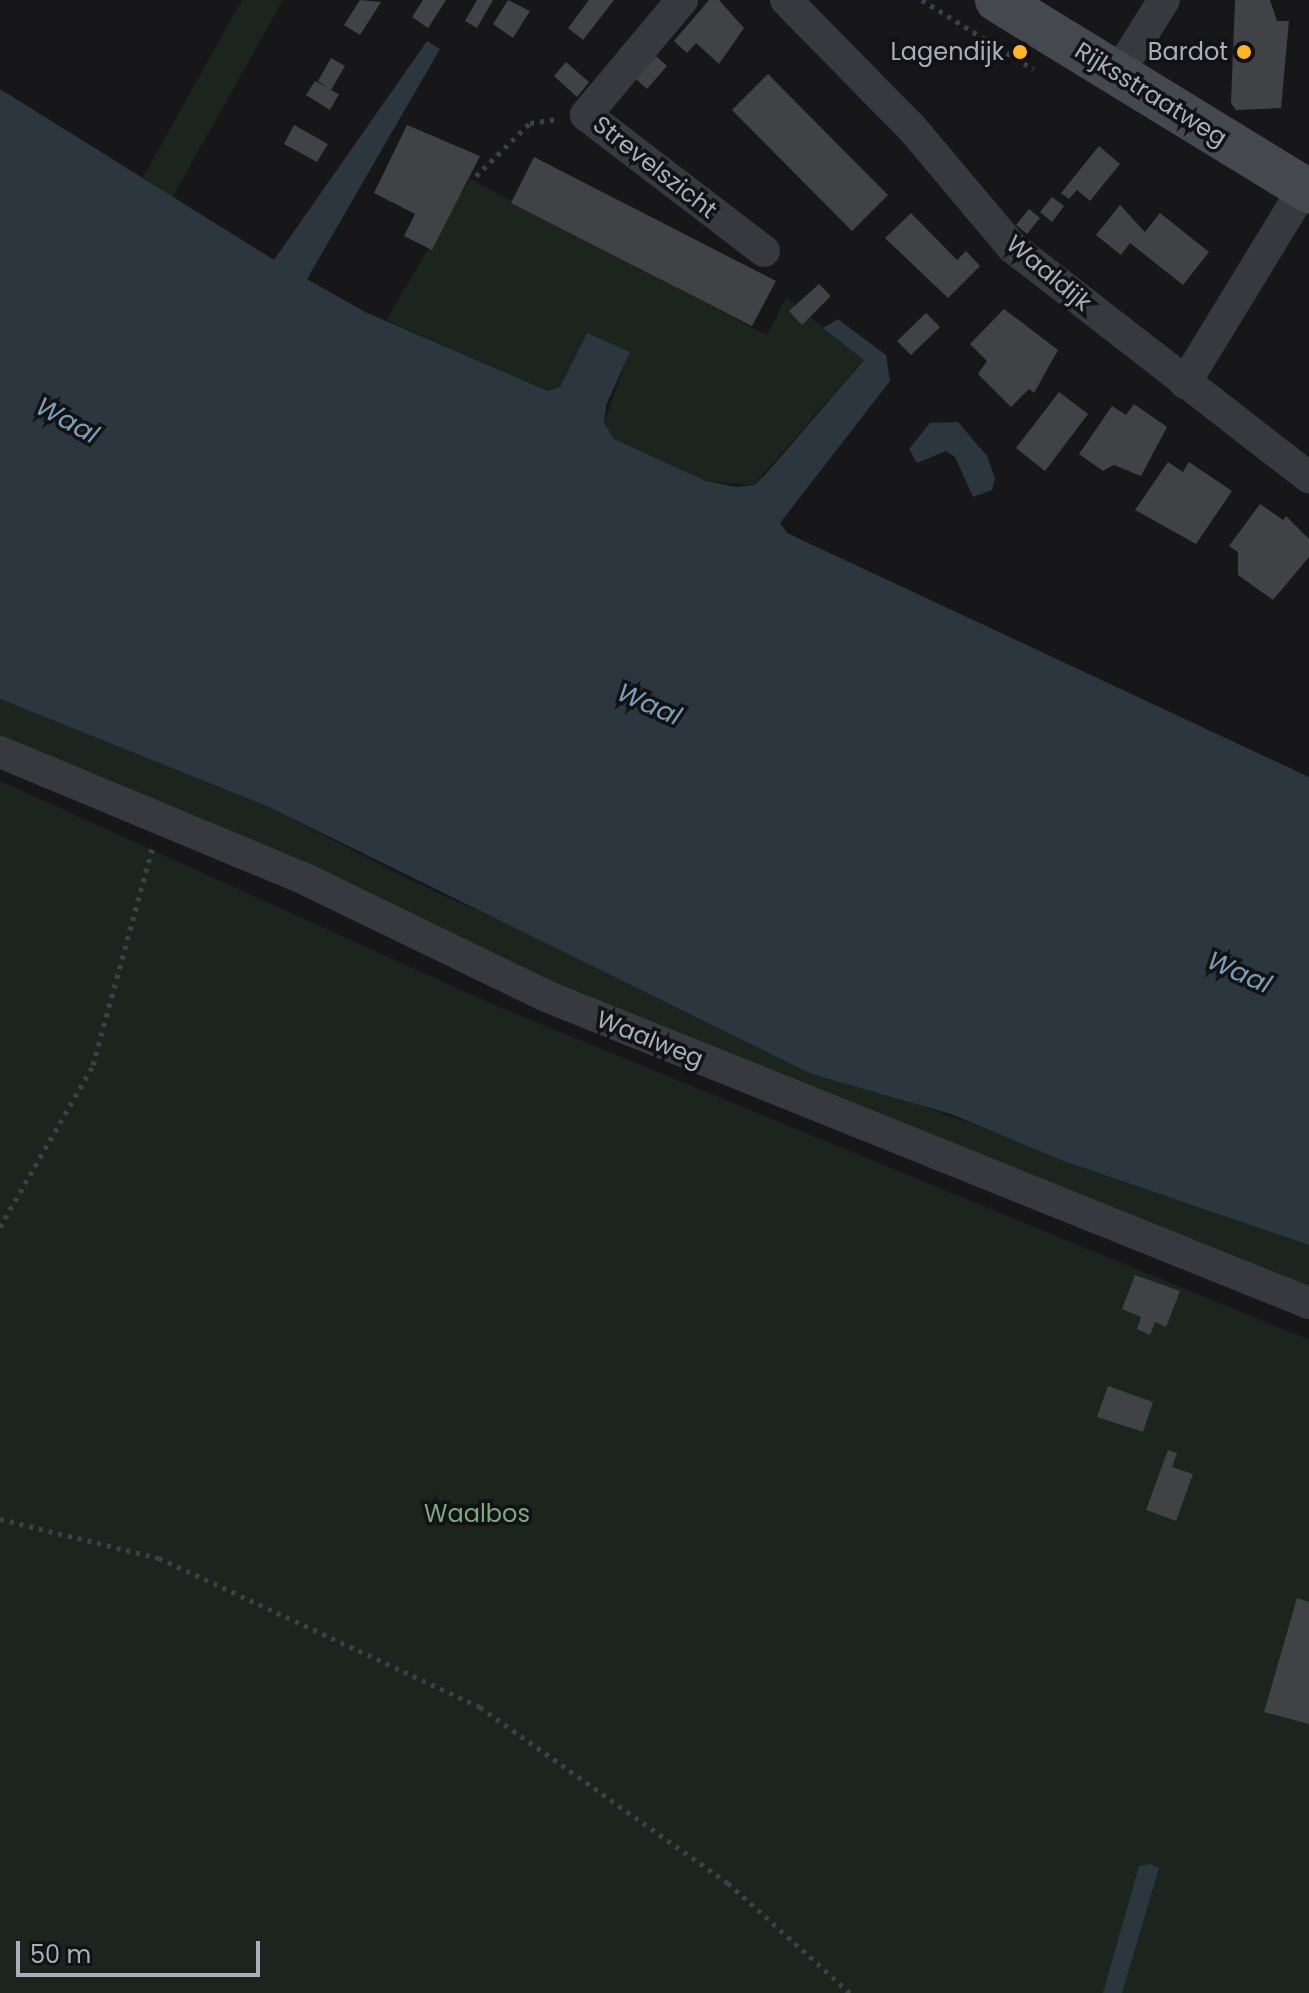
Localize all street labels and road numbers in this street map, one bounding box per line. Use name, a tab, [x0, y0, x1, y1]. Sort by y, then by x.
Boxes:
street label: Rijksstraatweg	[1070, 36, 1232, 152]
street label: Strevelszicht	[587, 110, 723, 224]
street label: Waaldijk	[1001, 229, 1097, 317]
street label: Waalweg	[592, 1005, 708, 1073]

